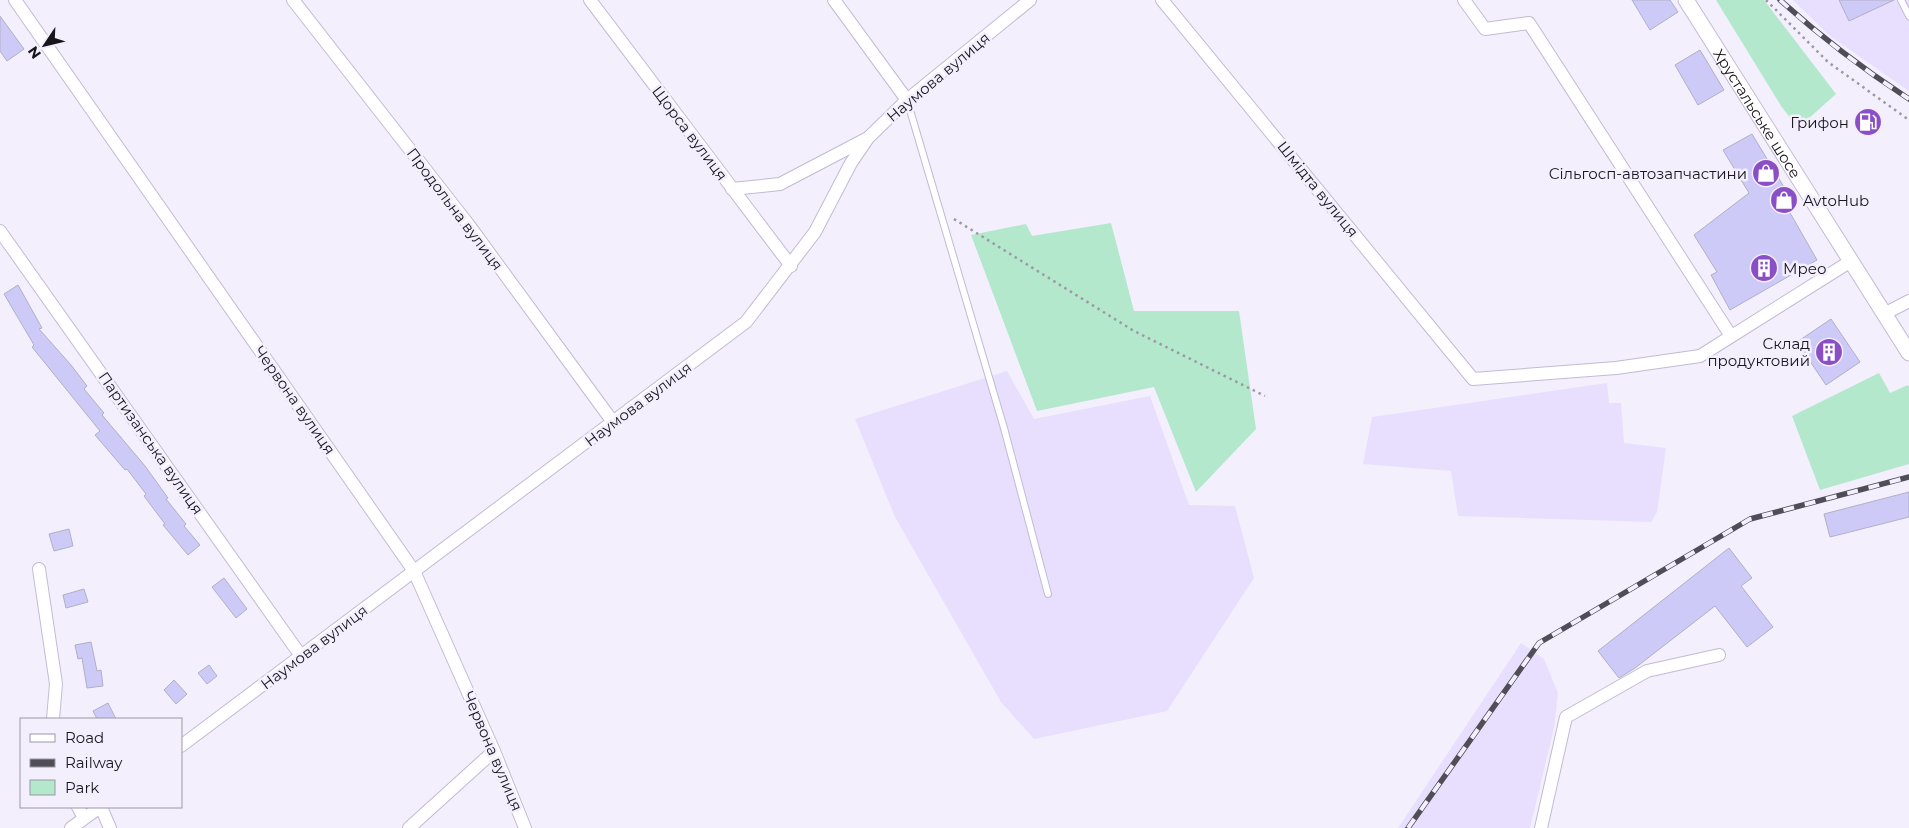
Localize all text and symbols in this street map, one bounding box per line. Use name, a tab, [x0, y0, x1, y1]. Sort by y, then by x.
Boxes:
north arrow	[20, 20, 70, 70]
street label: Наумова вулиця	[883, 28, 993, 126]
text: N	[24, 43, 45, 62]
street label: Хрустальське шосе	[1710, 45, 1806, 182]
street label: Щорса вулиця	[648, 82, 732, 184]
fuel station icon: Грифон	[1853, 107, 1883, 137]
place label: Грифон	[1790, 113, 1849, 132]
street label: Шмідта вулиця	[1273, 137, 1363, 241]
street label: Продольна вулиця	[403, 144, 507, 274]
shop icon: Сільгосп-автозапчастини	[1751, 158, 1781, 188]
place label: Сільгосп-автозапчастини	[1549, 164, 1747, 183]
shop icon: AvtoHub	[1769, 185, 1799, 215]
place label: AvtoHub	[1803, 191, 1869, 210]
building icon: Мрео	[1749, 253, 1779, 283]
place label: Мрео	[1783, 259, 1827, 278]
place label: Склад продуктовий	[1707, 334, 1810, 370]
building icon: Склад продуктовий	[1814, 337, 1844, 367]
street label: Червона вулиця	[250, 342, 340, 458]
street label: Наумова вулиця	[581, 358, 695, 450]
street label: Партизанська вулиця	[95, 368, 207, 518]
street label: Наумова вулиця	[257, 601, 371, 693]
street label: Червона вулиця	[459, 688, 527, 814]
legend	[20, 718, 182, 808]
text: Road	[65, 728, 104, 747]
text: Railway	[65, 753, 123, 772]
text: Park	[65, 778, 99, 797]

